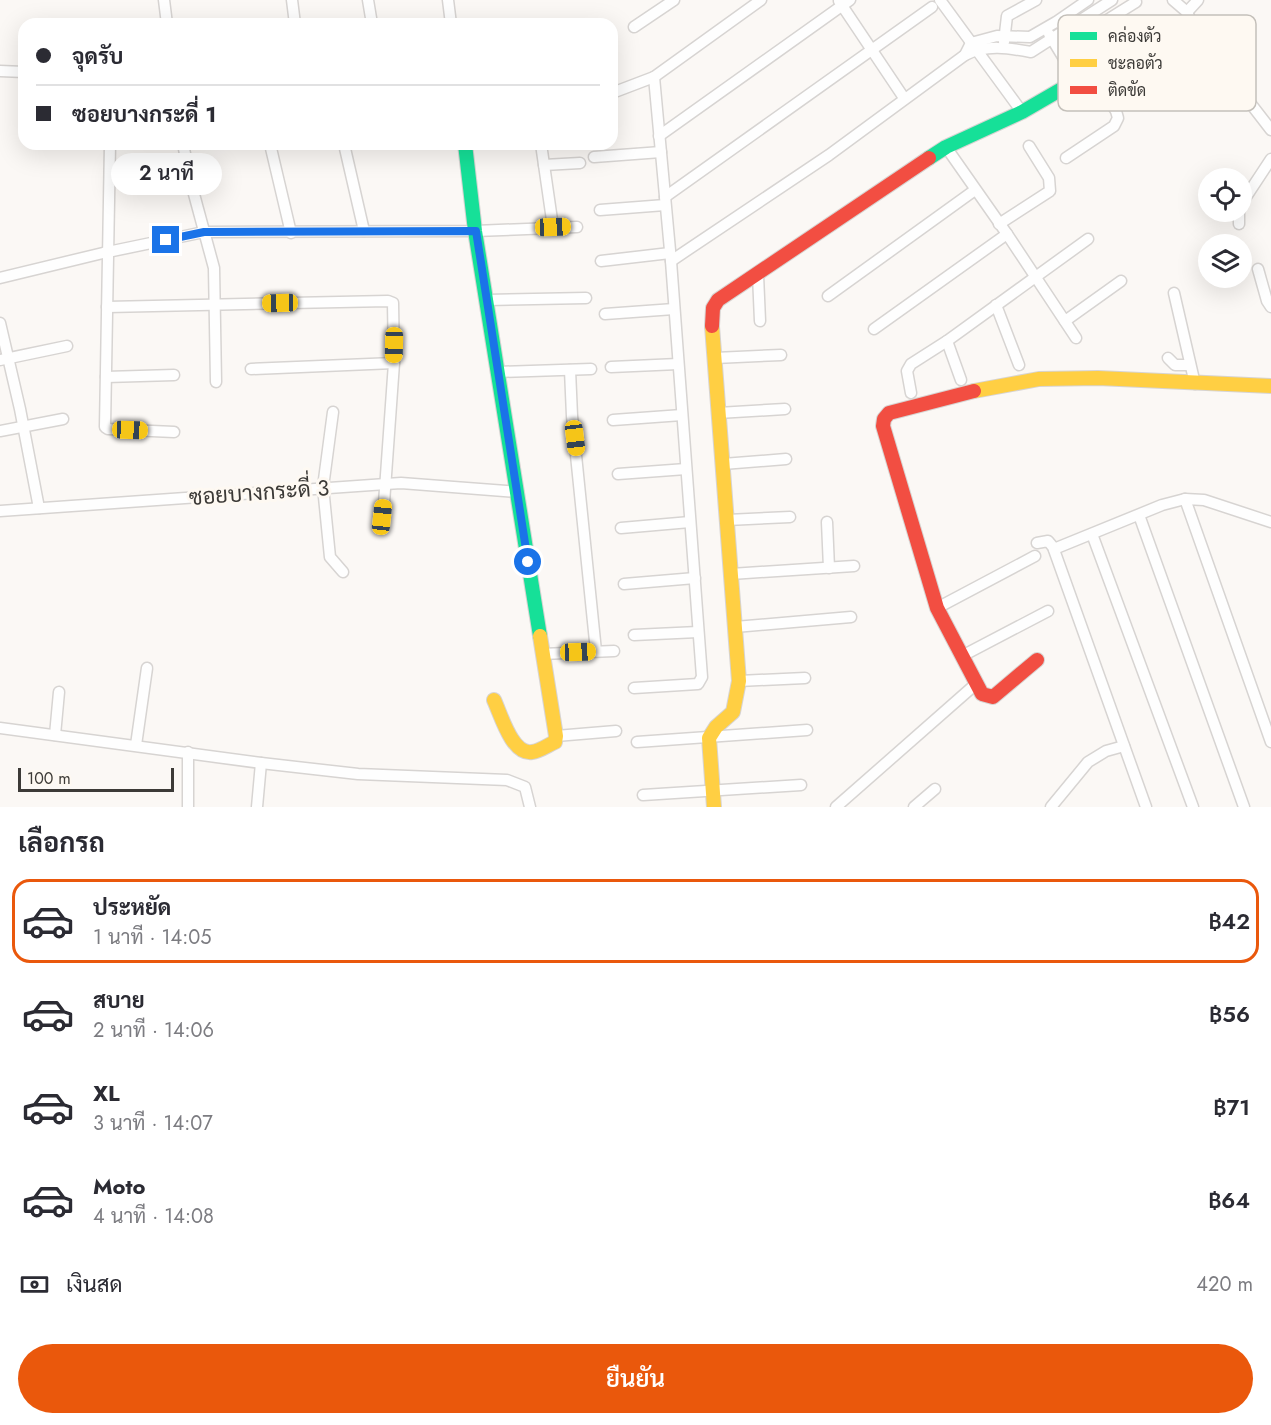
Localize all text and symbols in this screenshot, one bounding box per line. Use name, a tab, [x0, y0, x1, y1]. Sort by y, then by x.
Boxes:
legend	[1058, 15, 1256, 111]
text: คล่องตัว	[1108, 25, 1162, 48]
text: จุดรับ	[72, 40, 123, 72]
text: ชะลอตัว	[1108, 52, 1163, 75]
text: ติดขัด	[1108, 79, 1146, 102]
text: ซอยบางกระดี่ 1	[72, 98, 216, 130]
callout: 2 นาที	[110, 153, 222, 195]
text: 2 นาที	[139, 159, 194, 188]
map controls	[1198, 168, 1252, 288]
button: locate	[1198, 168, 1252, 222]
car	[535, 217, 571, 237]
route end	[152, 226, 179, 253]
button: layers	[1198, 234, 1252, 288]
car	[262, 294, 298, 312]
car	[385, 327, 403, 363]
car	[564, 419, 586, 457]
car	[112, 420, 148, 440]
street label: ซอยบางกระดี่ 3	[188, 468, 330, 513]
car	[371, 498, 393, 536]
route start	[514, 548, 541, 575]
car	[560, 642, 596, 662]
scale bar	[18, 765, 174, 792]
text: 100 m	[27, 767, 71, 790]
text: เลือกรถ	[18, 823, 105, 862]
text: ประหยัด	[93, 891, 171, 923]
icon: car	[21, 894, 75, 948]
text: ฿42	[1208, 905, 1250, 937]
text: 1 นาที · 14:05	[93, 923, 212, 952]
text: สบาย	[93, 984, 145, 1016]
icon: car	[21, 987, 75, 1041]
text: ฿56	[1209, 998, 1250, 1030]
text: 2 นาที · 14:06	[93, 1016, 214, 1045]
text: XL	[93, 1077, 120, 1109]
icon: car	[21, 1080, 75, 1134]
text: ฿71	[1213, 1091, 1250, 1123]
text: 3 นาที · 14:07	[93, 1109, 213, 1138]
text: Moto	[93, 1170, 146, 1202]
icon: car	[21, 1173, 75, 1227]
text: ฿64	[1208, 1184, 1250, 1216]
text: 4 นาที · 14:08	[93, 1202, 214, 1231]
icon: cash	[18, 1268, 51, 1301]
text: เงินสด	[66, 1268, 123, 1300]
text: 420 m	[1196, 1270, 1253, 1299]
button: ยืนยัน	[18, 1344, 1253, 1413]

